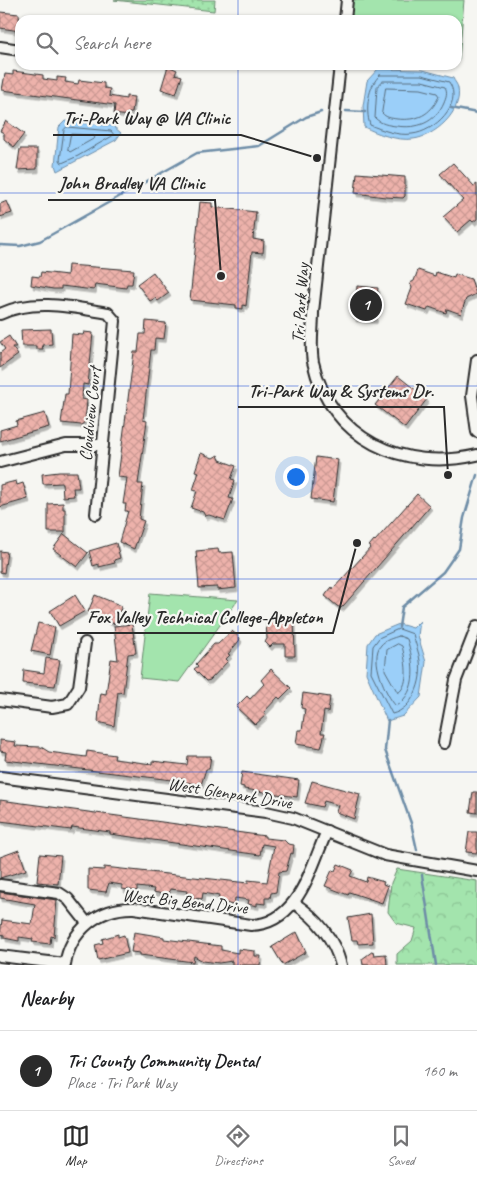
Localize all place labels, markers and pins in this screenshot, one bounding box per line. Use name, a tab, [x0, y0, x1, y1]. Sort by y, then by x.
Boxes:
callout: Tri-Park Way @ VA Clinic	[53, 101, 241, 135]
callout: John Bradley VA Clinic	[48, 166, 215, 200]
pin: 1	[350, 286, 382, 324]
callout: Tri-Park Way & Systems Dr.	[238, 373, 444, 407]
callout: Fox Valley Technical College-Appleton	[77, 599, 333, 633]

